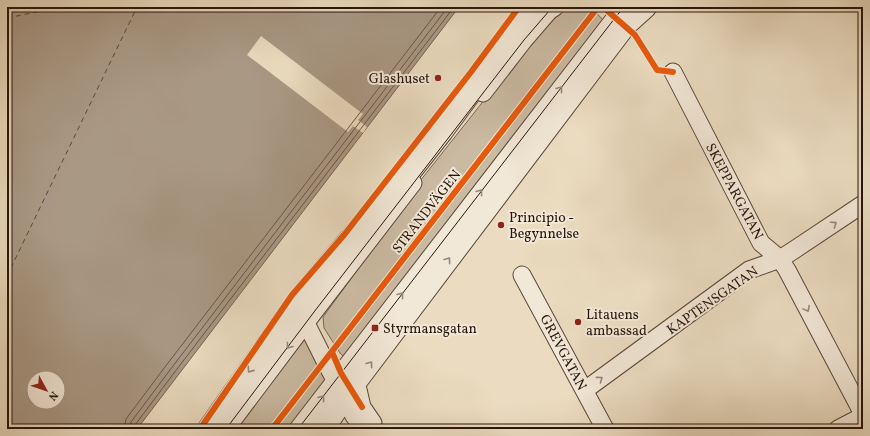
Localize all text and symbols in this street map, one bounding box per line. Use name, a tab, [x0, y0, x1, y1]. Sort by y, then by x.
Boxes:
place label: Glashuset	[369, 70, 430, 89]
marker: Glashuset	[433, 73, 443, 83]
one-way arrow	[555, 87, 562, 94]
street label: SKEPPARGATAN	[700, 140, 767, 243]
street label: STRANDVÄGEN	[389, 166, 466, 258]
one-way arrow	[476, 189, 483, 196]
place label: Principio - Begynnelse	[509, 209, 580, 244]
marker: Principio - Begynnelse	[496, 220, 506, 230]
one-way arrow	[830, 221, 837, 228]
one-way arrow	[443, 258, 450, 265]
street label: KAPTENSGATAN	[663, 262, 763, 340]
one-way arrow	[396, 292, 403, 299]
one-way arrow	[803, 305, 810, 313]
place label: Litauens ambassad	[586, 306, 647, 341]
street label: GREVGATAN	[535, 311, 591, 394]
marker: Litauens ambassad	[573, 317, 583, 327]
place label: Styrmansgatan	[383, 320, 477, 339]
marker: Styrmansgatan	[370, 323, 380, 333]
one-way arrow	[286, 341, 293, 348]
one-way arrow	[365, 361, 373, 368]
one-way arrow	[248, 366, 255, 373]
north arrow	[26, 370, 66, 410]
one-way arrow	[596, 376, 603, 383]
text: N	[44, 388, 61, 403]
one-way arrow	[317, 395, 324, 402]

